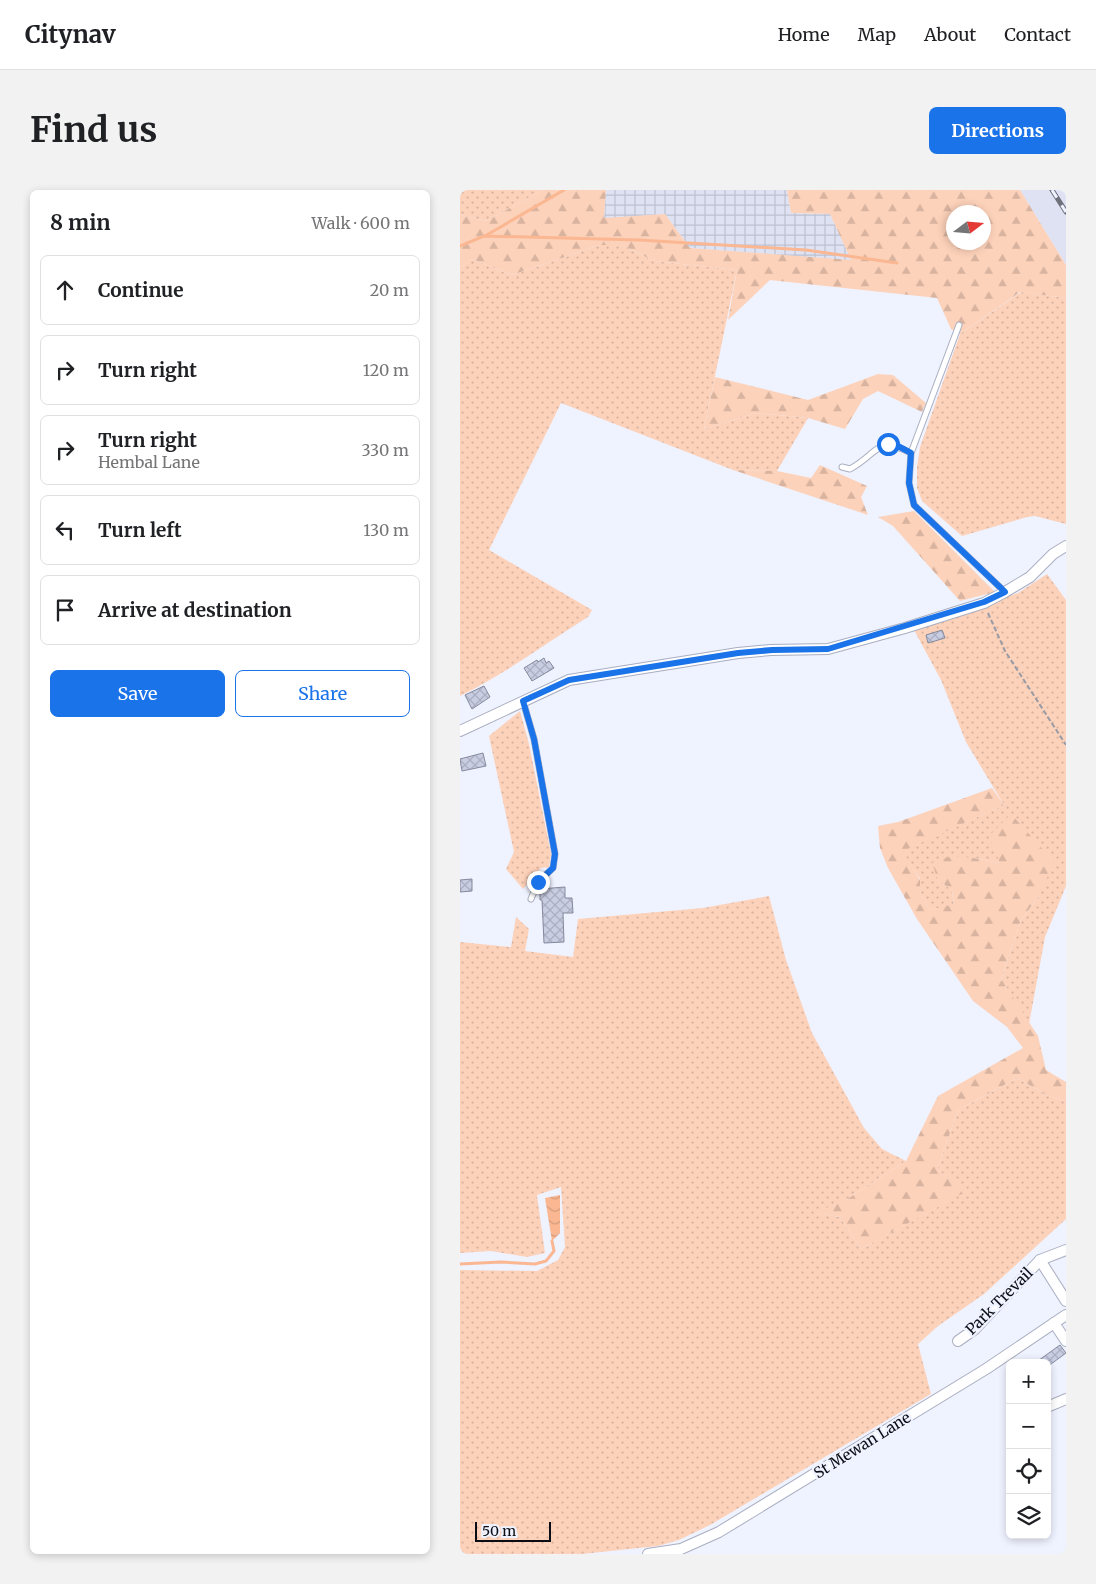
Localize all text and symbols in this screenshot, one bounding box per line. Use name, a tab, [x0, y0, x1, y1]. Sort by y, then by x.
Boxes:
text: Citynav	[25, 19, 116, 50]
text: Home	[778, 23, 830, 46]
text: Map	[858, 23, 896, 46]
text: About	[924, 23, 976, 46]
text: Contact	[1004, 23, 1071, 46]
button: Directions	[929, 107, 1066, 154]
text: Find us	[30, 108, 157, 152]
north arrow	[946, 205, 991, 250]
text: 8 min	[50, 209, 111, 236]
text: Walk · 600 m	[311, 213, 410, 233]
icon: ahead	[51, 276, 79, 304]
text: Continue	[98, 278, 184, 302]
text: 20 m	[370, 280, 409, 300]
icon: right	[51, 356, 79, 384]
text: Turn right	[98, 358, 197, 382]
text: 120 m	[363, 360, 409, 380]
text: Turn right	[98, 428, 197, 452]
route start	[877, 433, 900, 456]
icon: right	[51, 436, 79, 464]
text: 330 m	[362, 440, 409, 460]
text: Hembal Lane	[98, 452, 200, 472]
icon: left	[51, 516, 79, 544]
text: Turn left	[98, 518, 182, 542]
text: 130 m	[363, 520, 409, 540]
icon: arrive	[51, 596, 79, 624]
text: Arrive at destination	[98, 598, 292, 622]
button: Save	[50, 670, 225, 717]
button: Share	[235, 670, 410, 717]
route end	[527, 871, 550, 894]
street label: Park Trevail	[961, 1263, 1037, 1339]
map controls	[1006, 1359, 1051, 1539]
button: +	[1006, 1359, 1051, 1404]
button: −	[1006, 1404, 1051, 1449]
street label: St Mewan Lane	[810, 1408, 914, 1482]
button: locate	[1006, 1449, 1051, 1494]
button: layers	[1006, 1494, 1051, 1539]
scale bar	[475, 1519, 551, 1542]
text: 50 m	[482, 1522, 516, 1540]

